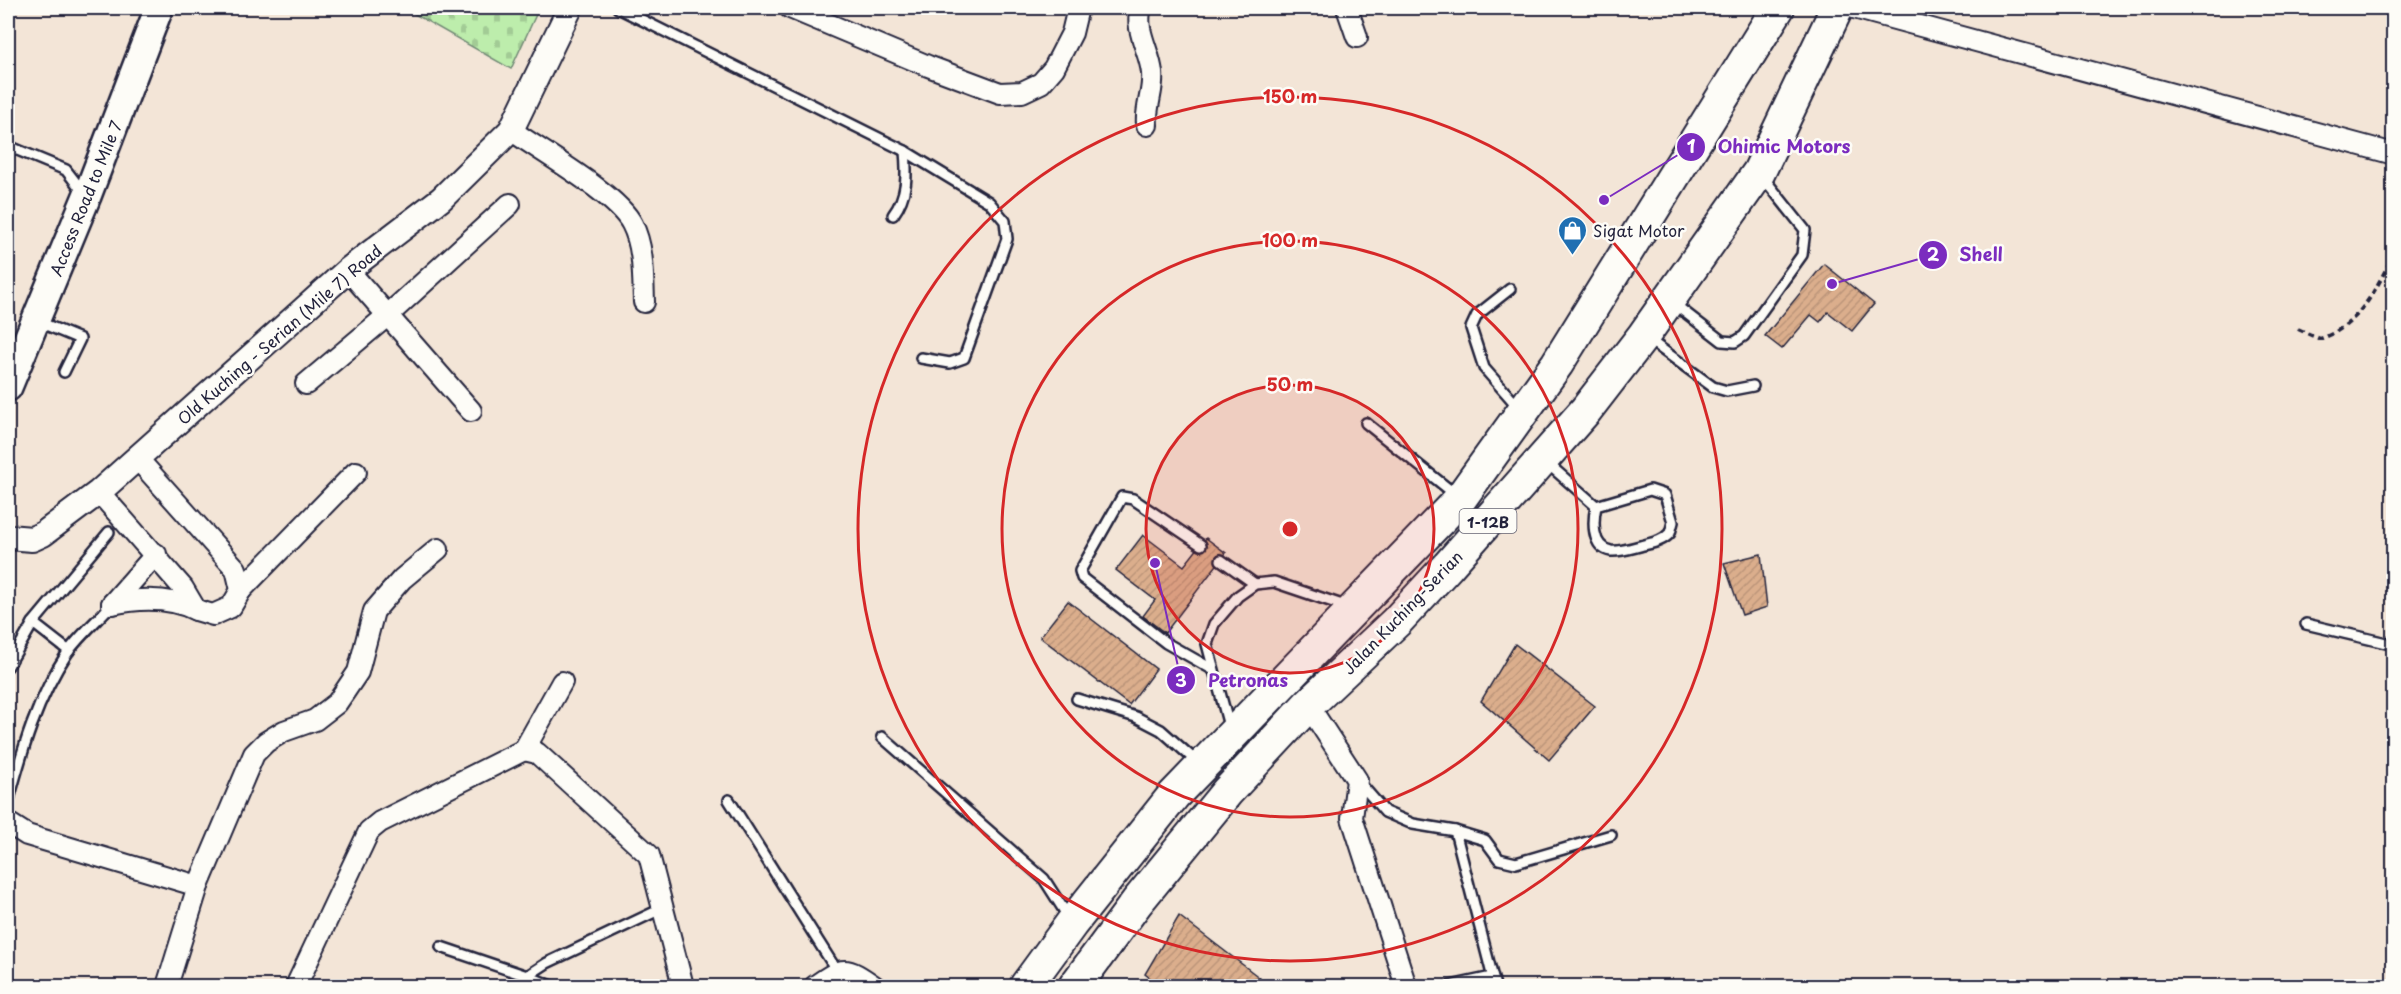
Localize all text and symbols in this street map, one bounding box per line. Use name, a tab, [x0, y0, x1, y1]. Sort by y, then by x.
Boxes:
text: 150 m	[1263, 82, 1317, 109]
street label: Access Road to Mile 7	[43, 117, 127, 279]
callout: Ohimic Motors	[1676, 129, 1862, 165]
text: 1	[1687, 132, 1696, 159]
text: Ohimic Motors	[1718, 132, 1851, 159]
shop icon: Sigat Motor	[1556, 214, 1588, 256]
place label: Sigat Motor	[1593, 218, 1685, 242]
text: 100 m	[1262, 226, 1318, 253]
callout: Shell	[1918, 237, 2015, 273]
street label: Old Kuching - Serian (Mile 7) Road	[171, 238, 387, 430]
text: 2	[1927, 240, 1940, 267]
text: Shell	[1959, 240, 2003, 267]
text: 50 m	[1267, 370, 1313, 397]
road number: 1-12B	[1460, 509, 1516, 533]
centre of rings	[1280, 519, 1300, 539]
street label: Jalan Kuching-Serian	[1336, 545, 1468, 679]
callout: Petronas	[1166, 662, 1300, 698]
text: 3	[1175, 666, 1187, 693]
text: Petronas	[1208, 666, 1288, 693]

